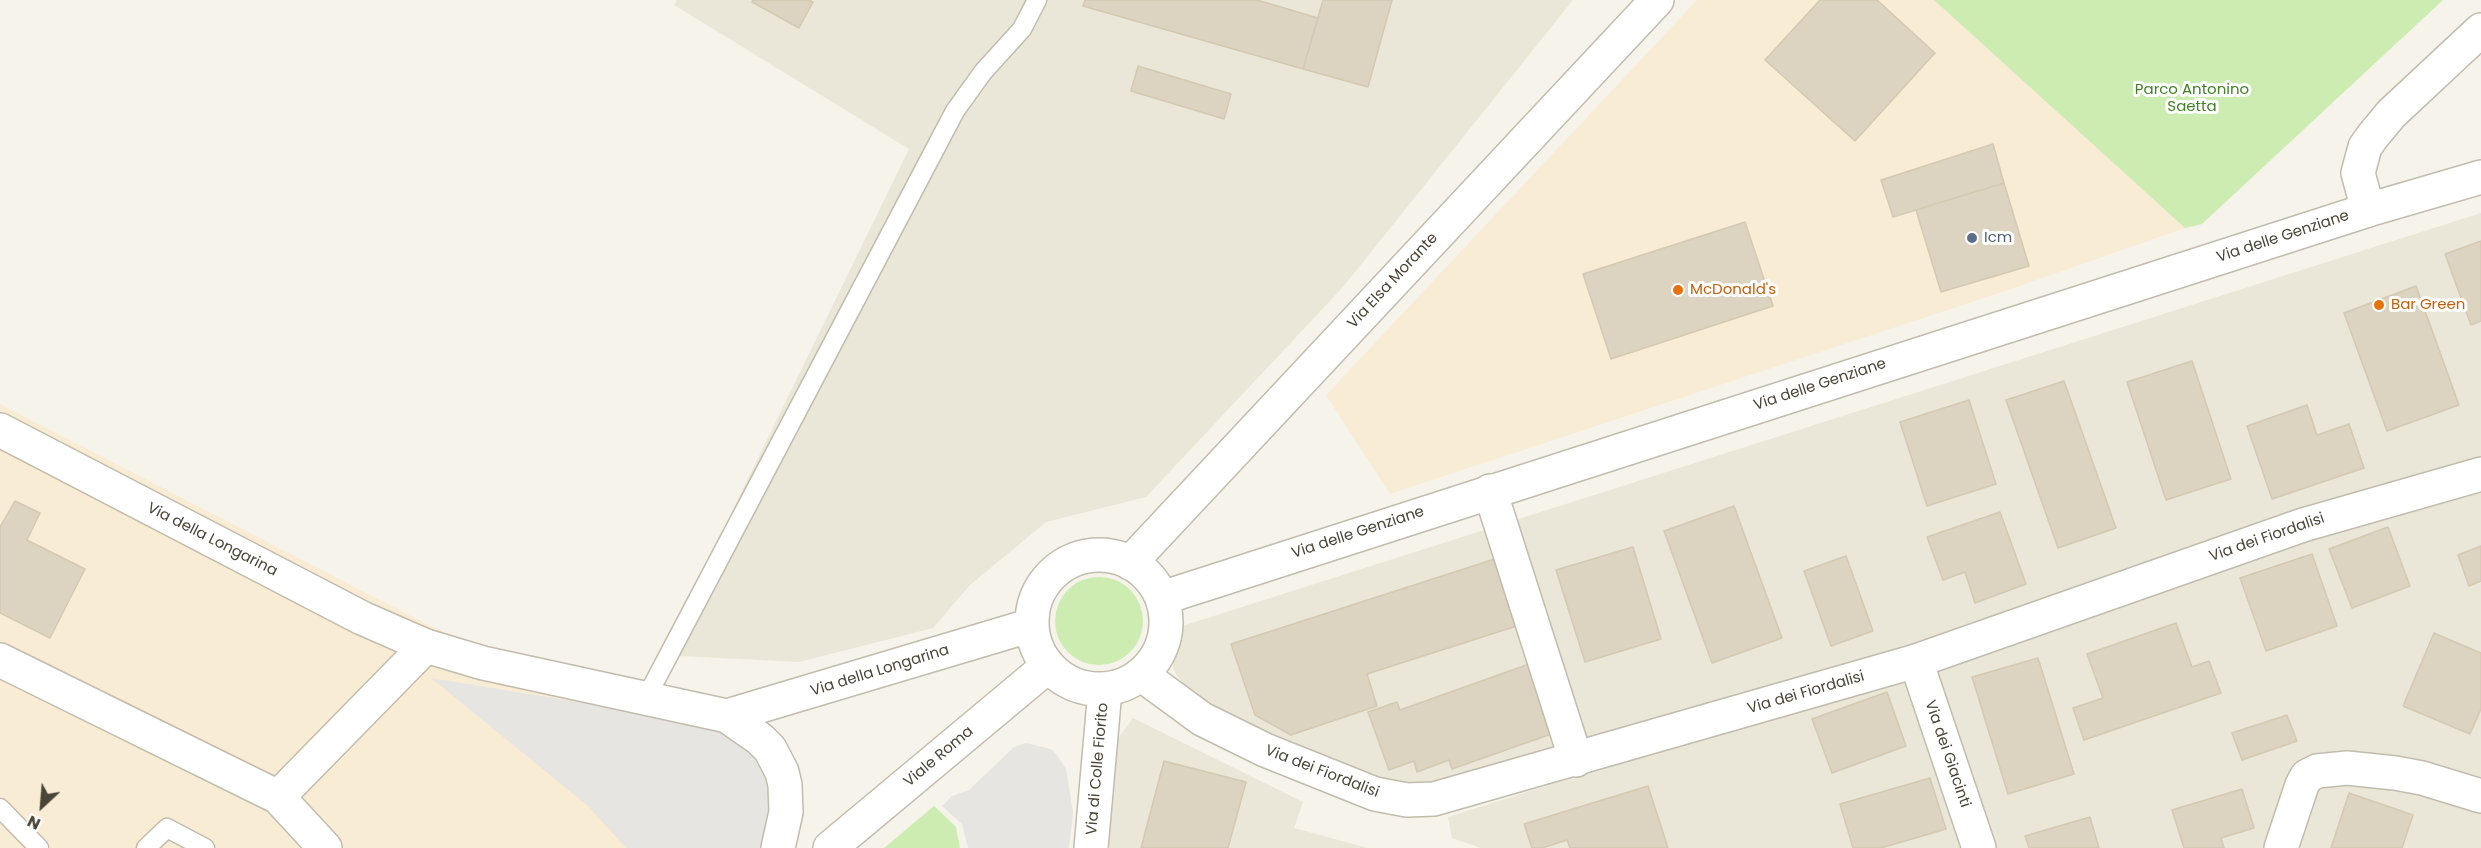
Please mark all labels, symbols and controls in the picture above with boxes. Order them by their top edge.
park label: Parco Antonino Saetta [2135,81,2249,116]
street label: Via delle Genziane [2214,207,2352,267]
place label: Icm [1984,229,2012,247]
street label: Via Elsa Morante [1344,230,1442,332]
marker: Icm [1965,231,1979,245]
place label: McDonald's [1690,281,1776,299]
marker: McDonald's [1671,283,1685,297]
place label: Bar Green [2391,296,2465,314]
marker: Bar Green [2372,298,2386,312]
street label: Via delle Genziane [1751,355,1889,415]
street label: Via della Longarina [144,499,280,581]
street label: Via delle Genziane [1289,503,1427,563]
street label: Via dei Fiordalisi [2207,510,2327,566]
street label: Via della Longarina [809,641,951,701]
street label: Via dei Fiordalisi [1745,668,1867,718]
street label: Via dei Giacinti [1920,698,1974,810]
street label: Via di Colle Fiorito [1083,702,1113,836]
street label: Viale Roma [901,723,977,791]
street label: Via dei Fiordalisi [1262,742,1382,802]
north arrow [12,776,72,836]
text: N [23,810,44,836]

